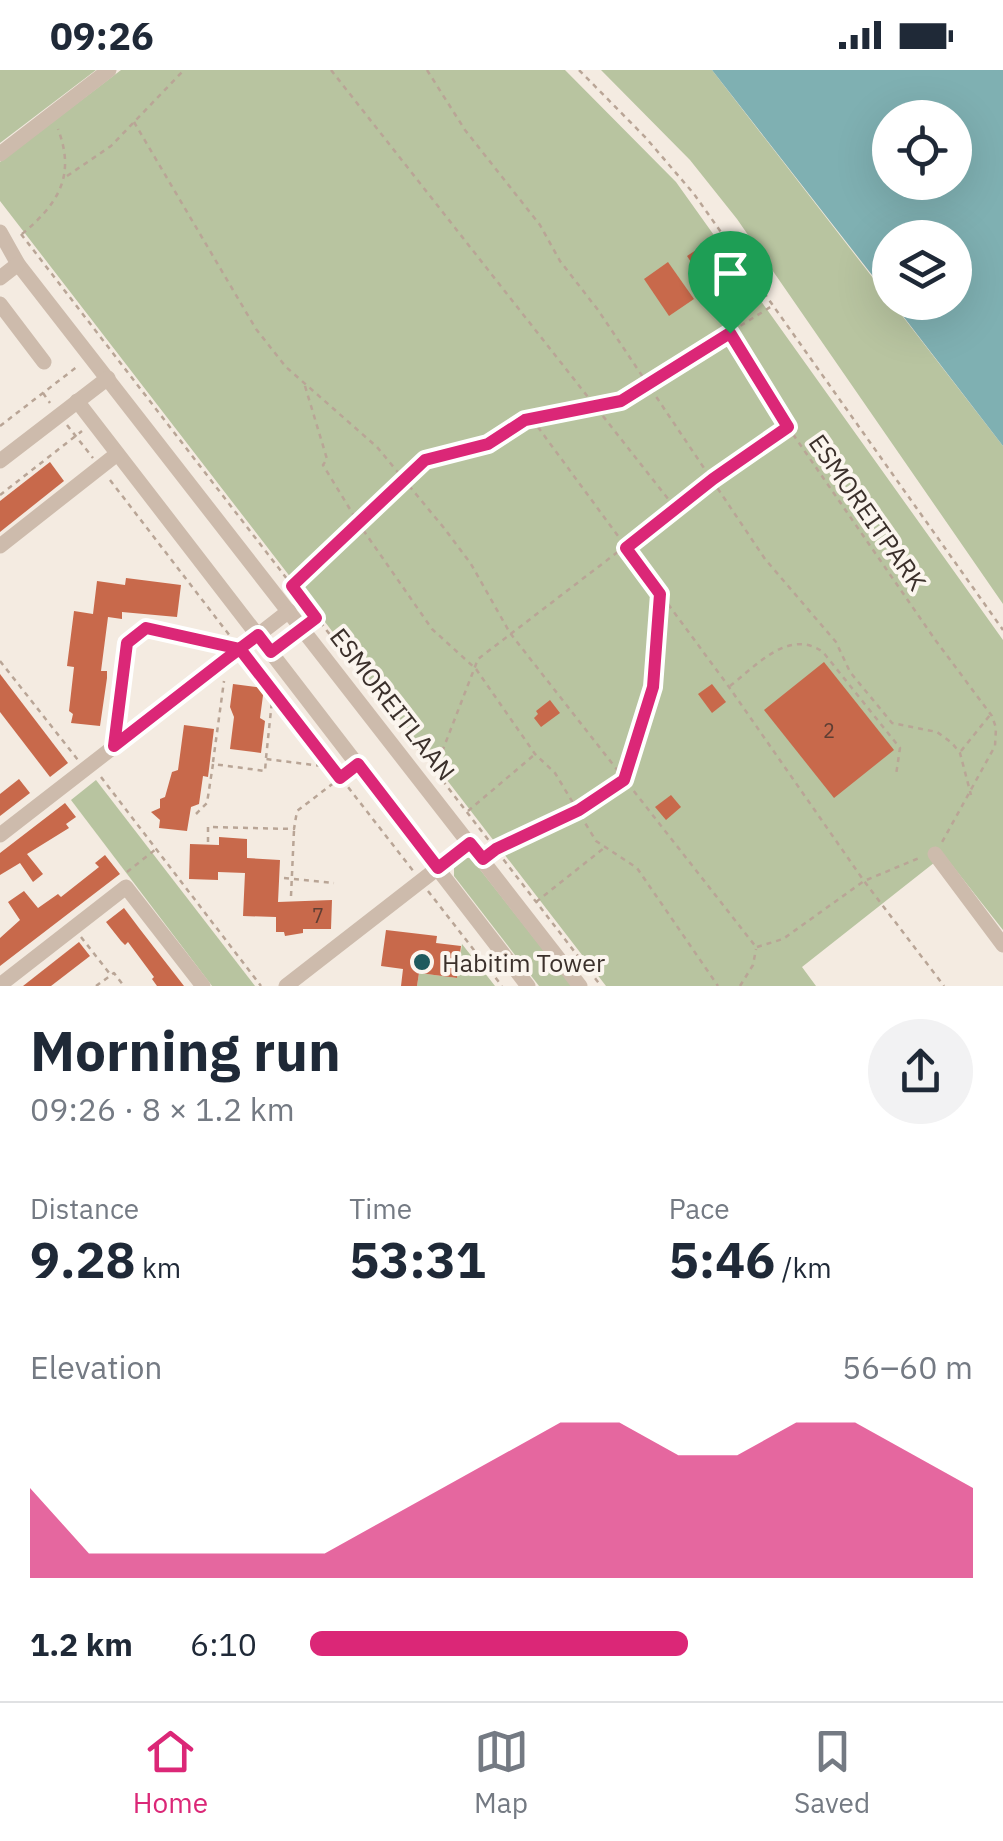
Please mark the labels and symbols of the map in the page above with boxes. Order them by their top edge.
pin [688,231,773,334]
street label: ESMOREITPARK [802,427,934,597]
street label: ESMOREITLAAN [323,621,463,787]
house number: 2 [823,717,835,744]
house number: 7 [312,902,324,929]
place label: Habitim Tower [442,946,605,979]
marker: Habitim Tower [411,951,433,973]

